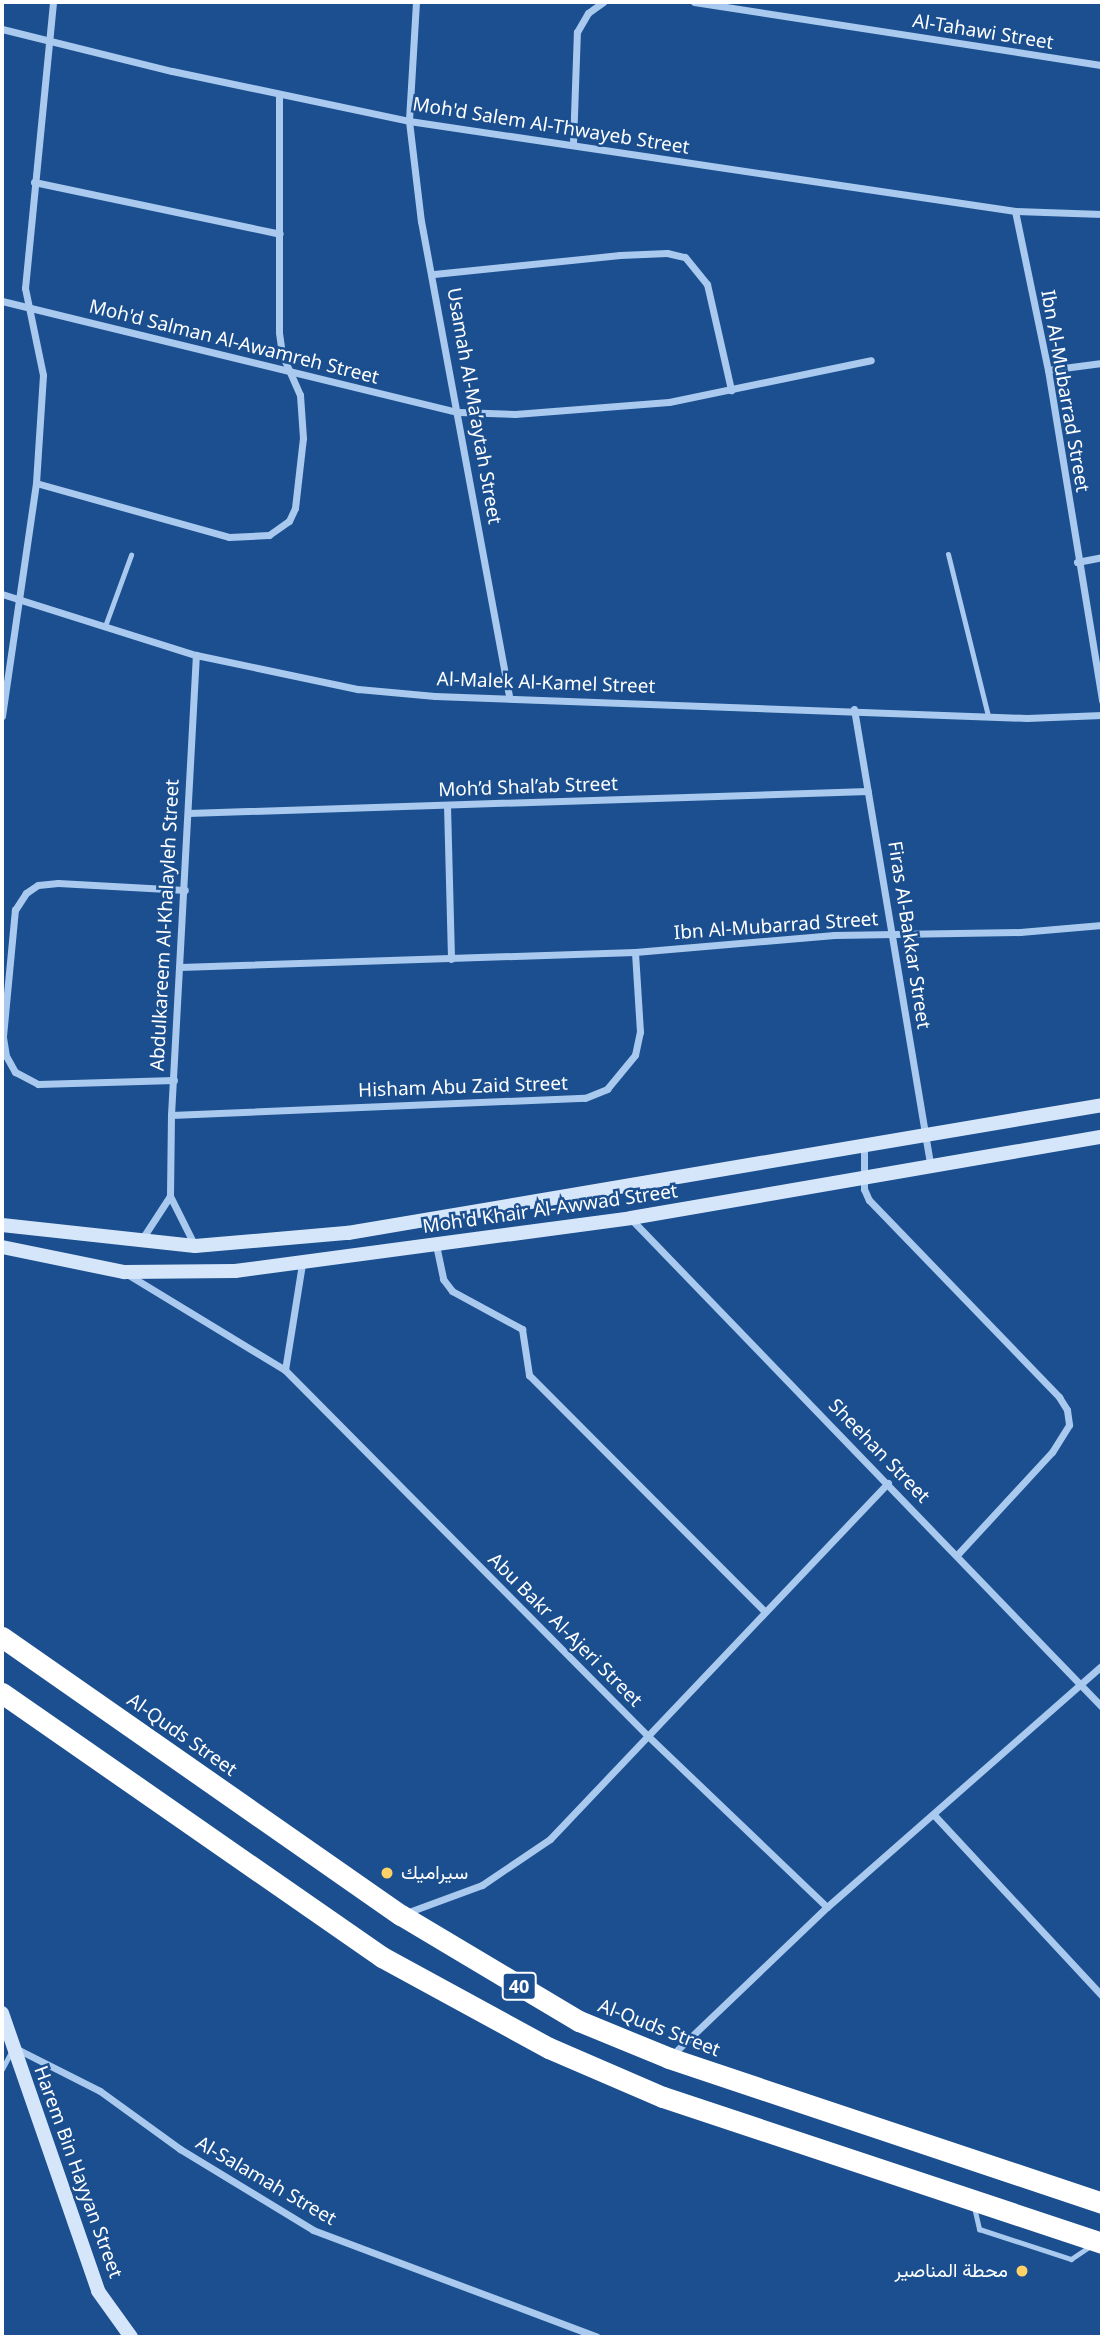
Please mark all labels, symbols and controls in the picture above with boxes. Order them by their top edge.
street label: Al-Tahawi Street [911,10,1055,54]
street label: Moh'd Salem Al-Thwayeb Street [411,93,691,159]
street label: Usamah Al-Ma’aytah Street [442,286,506,526]
street label: Ibn Al-Mubarrad Street [1036,288,1094,494]
street label: Moh'd Salman Al-Awamreh Street [87,295,381,389]
street label: Al-Malek Al-Kamel Street [436,668,656,698]
street label: Moh’d Shal’ab Street [438,772,618,802]
street label: Abdulkareem Al-Khalayleh Street [146,778,184,1072]
street label: Firas Al-Bakkar Street [883,839,935,1031]
street label: Ibn Al-Mubarrad Street [673,907,879,945]
street label: Hisham Abu Zaid Street [358,1072,568,1102]
street label: Moh'd Khair Al-Awwad Street [421,1180,679,1238]
street label: Sheehan Street [824,1394,934,1508]
street label: Abu Bakr Al-Ajeri Street [483,1548,647,1712]
street label: Al-Quds Street [123,1689,241,1781]
place label: سيراميك [401,1862,468,1884]
marker: سيراميك [379,1865,395,1881]
road number: 40 [502,1972,536,2000]
street label: Al-Quds Street [595,1994,723,2062]
street label: Harem Bin Hayyan Street [29,2063,127,2281]
street label: Al-Salamah Street [192,2132,340,2230]
place label: محطة المناصير [894,2260,1008,2282]
marker: محطة المناصير [1014,2263,1030,2279]

